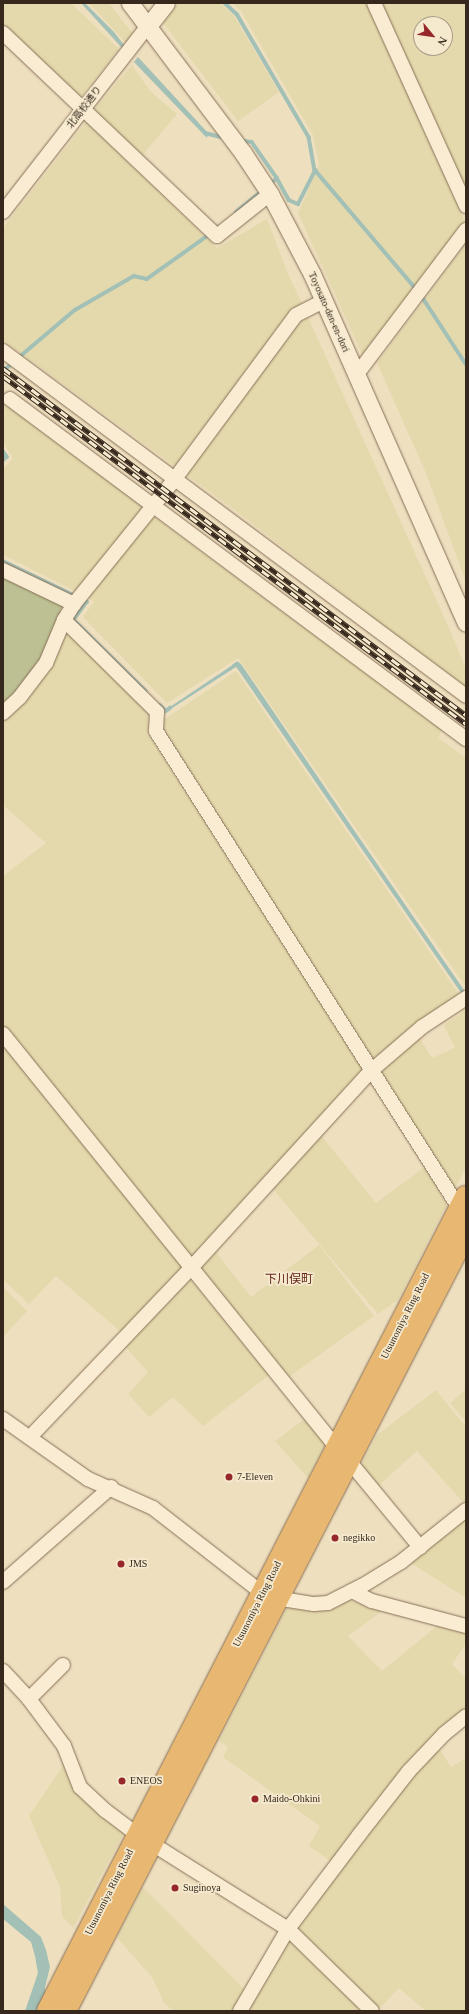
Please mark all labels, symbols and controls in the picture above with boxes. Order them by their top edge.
north arrow [413,16,453,56]
text: N [435,35,450,48]
street label: 北高校通り [64,84,104,130]
street label: Toyosato-den-en-dori [306,270,352,354]
street label: Utsunomiya Ring Road [378,1271,432,1361]
district label: 下川俣町 [265,1273,313,1287]
place label: 7-Eleven [237,1471,273,1483]
marker: 7-Eleven [224,1472,234,1482]
place label: negikko [343,1532,375,1544]
marker: negikko [330,1533,340,1543]
place label: JMS [129,1558,147,1570]
marker: JMS [116,1559,126,1569]
street label: Utsunomiya Ring Road [230,1559,284,1649]
place label: ENEOS [130,1775,162,1787]
marker: ENEOS [117,1776,127,1786]
place label: Maido-Ohkini [263,1793,320,1805]
marker: Maido-Ohkini [250,1794,260,1804]
street label: Utsunomiya Ring Road [82,1847,136,1937]
place label: Suginoya [183,1882,221,1894]
marker: Suginoya [170,1883,180,1893]

